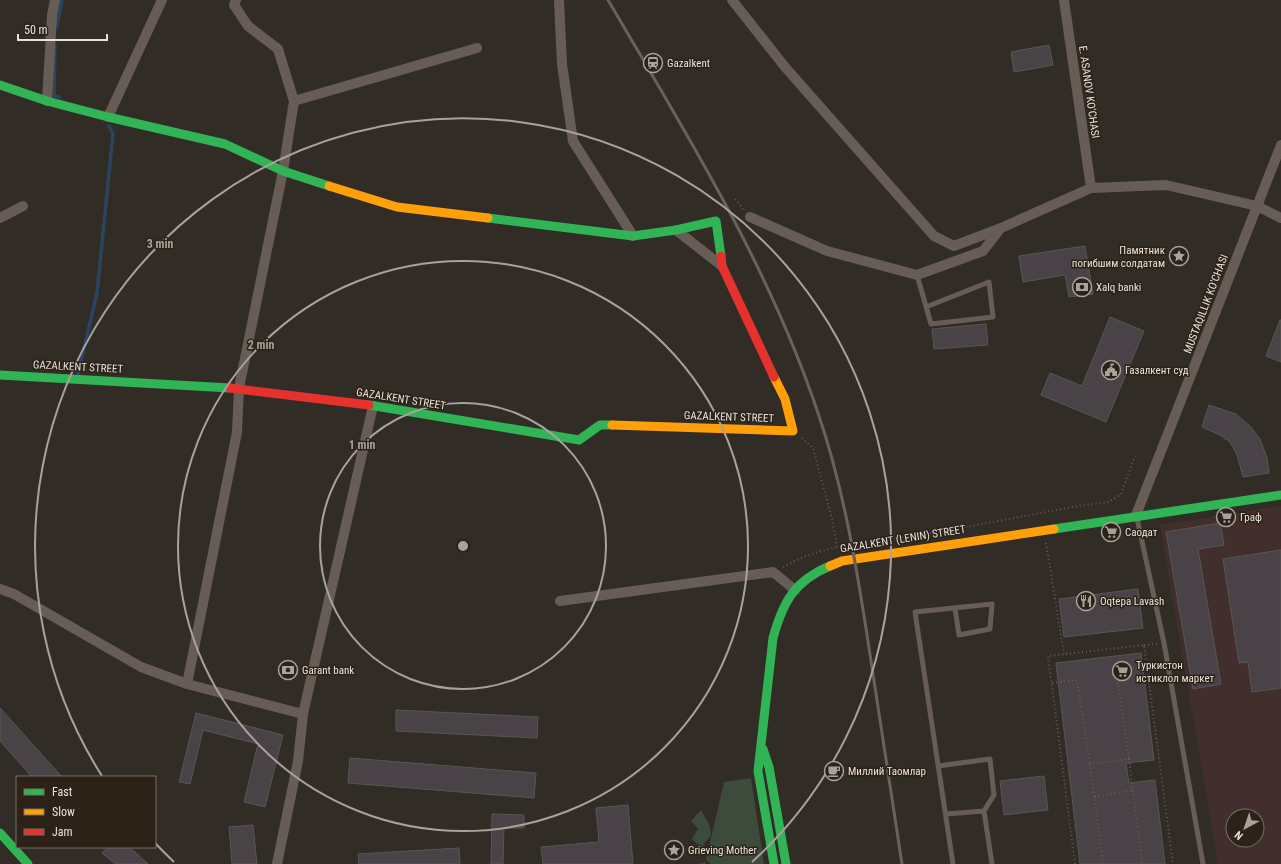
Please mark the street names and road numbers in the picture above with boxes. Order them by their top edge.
street label: E. ASANOV KO'CHASI [1076,45,1102,139]
street label: MUSTAQILLIK KO'CHASI [1181,253,1231,355]
street label: GAZALKENT STREET [32,358,124,376]
street label: GAZALKENT STREET [355,386,447,413]
street label: GAZALKENT STREET [684,409,775,425]
street label: GAZALKENT (LENIN) STREET [839,523,967,555]

